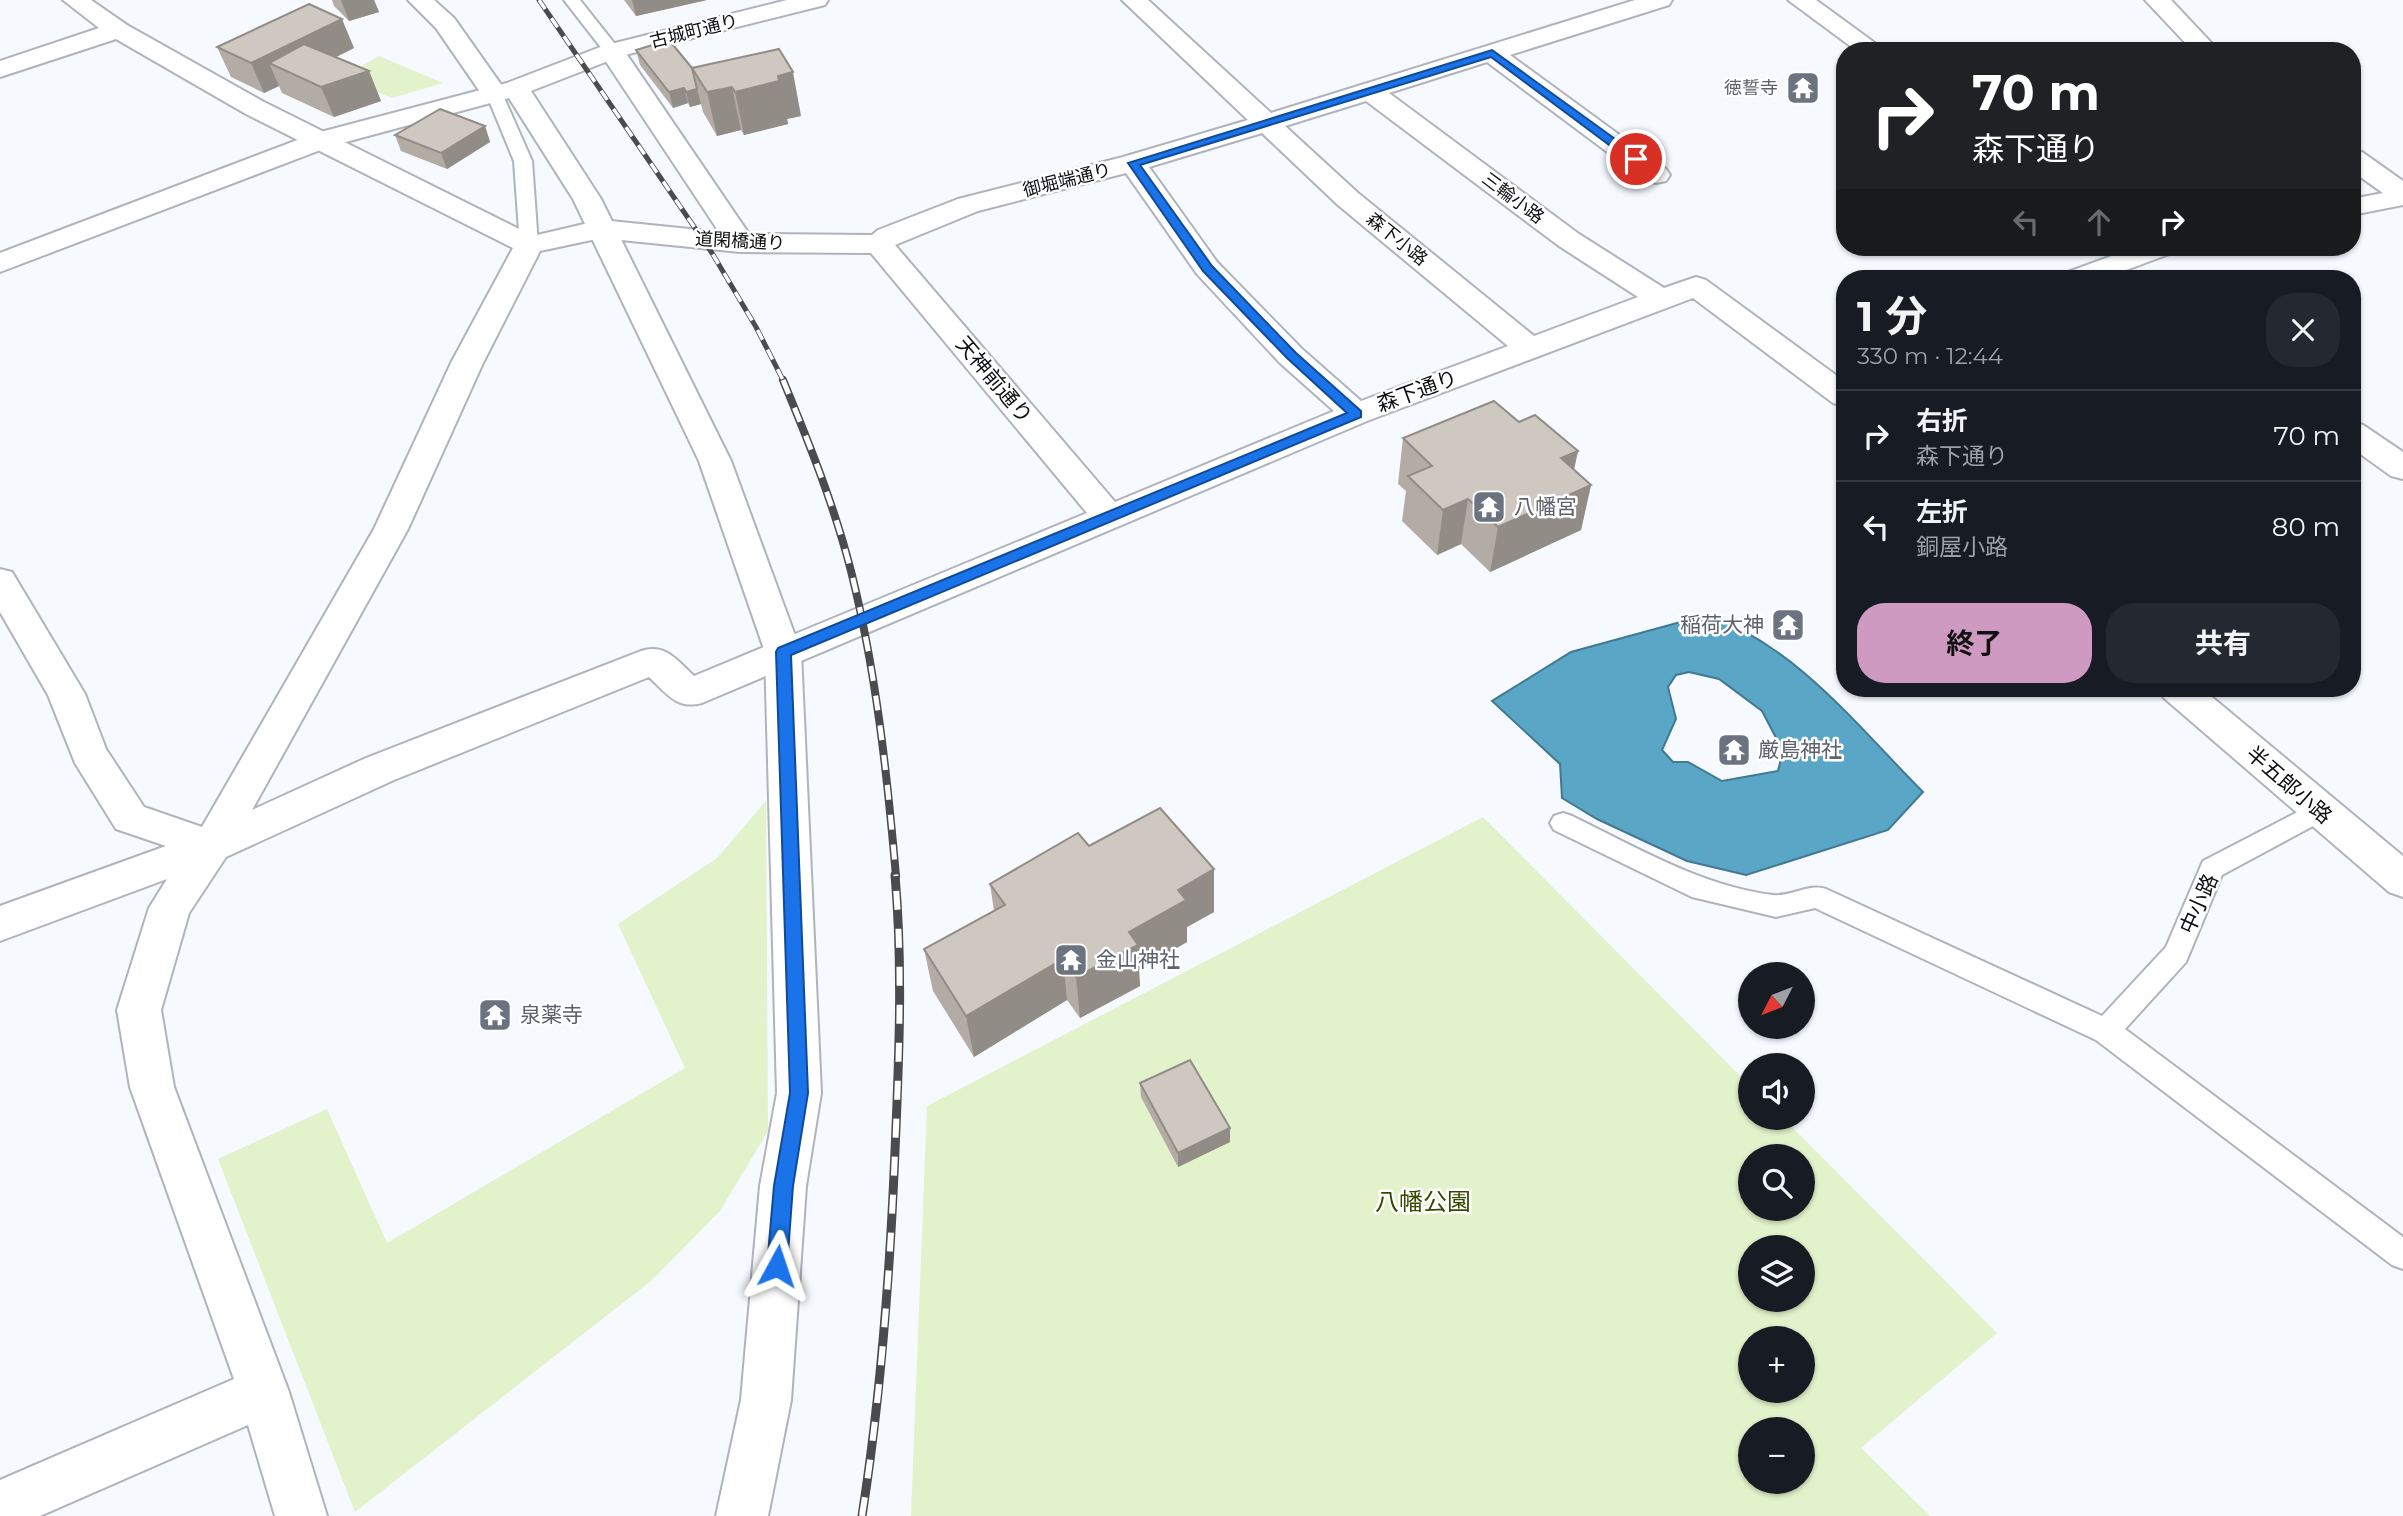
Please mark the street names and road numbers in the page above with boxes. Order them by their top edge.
street label: 古城町通り [648,9,740,53]
street label: 御堀端通り [1021,158,1113,202]
street label: 三輪小路 [1478,168,1548,228]
street label: 森下小路 [1362,208,1432,270]
street label: 道閑橋通り [694,228,786,254]
street label: 天神前通り [951,331,1038,428]
street label: 森下通り [1373,364,1461,417]
street label: 半五郎小路 [2242,741,2337,828]
street label: 中小路 [2174,870,2223,938]

